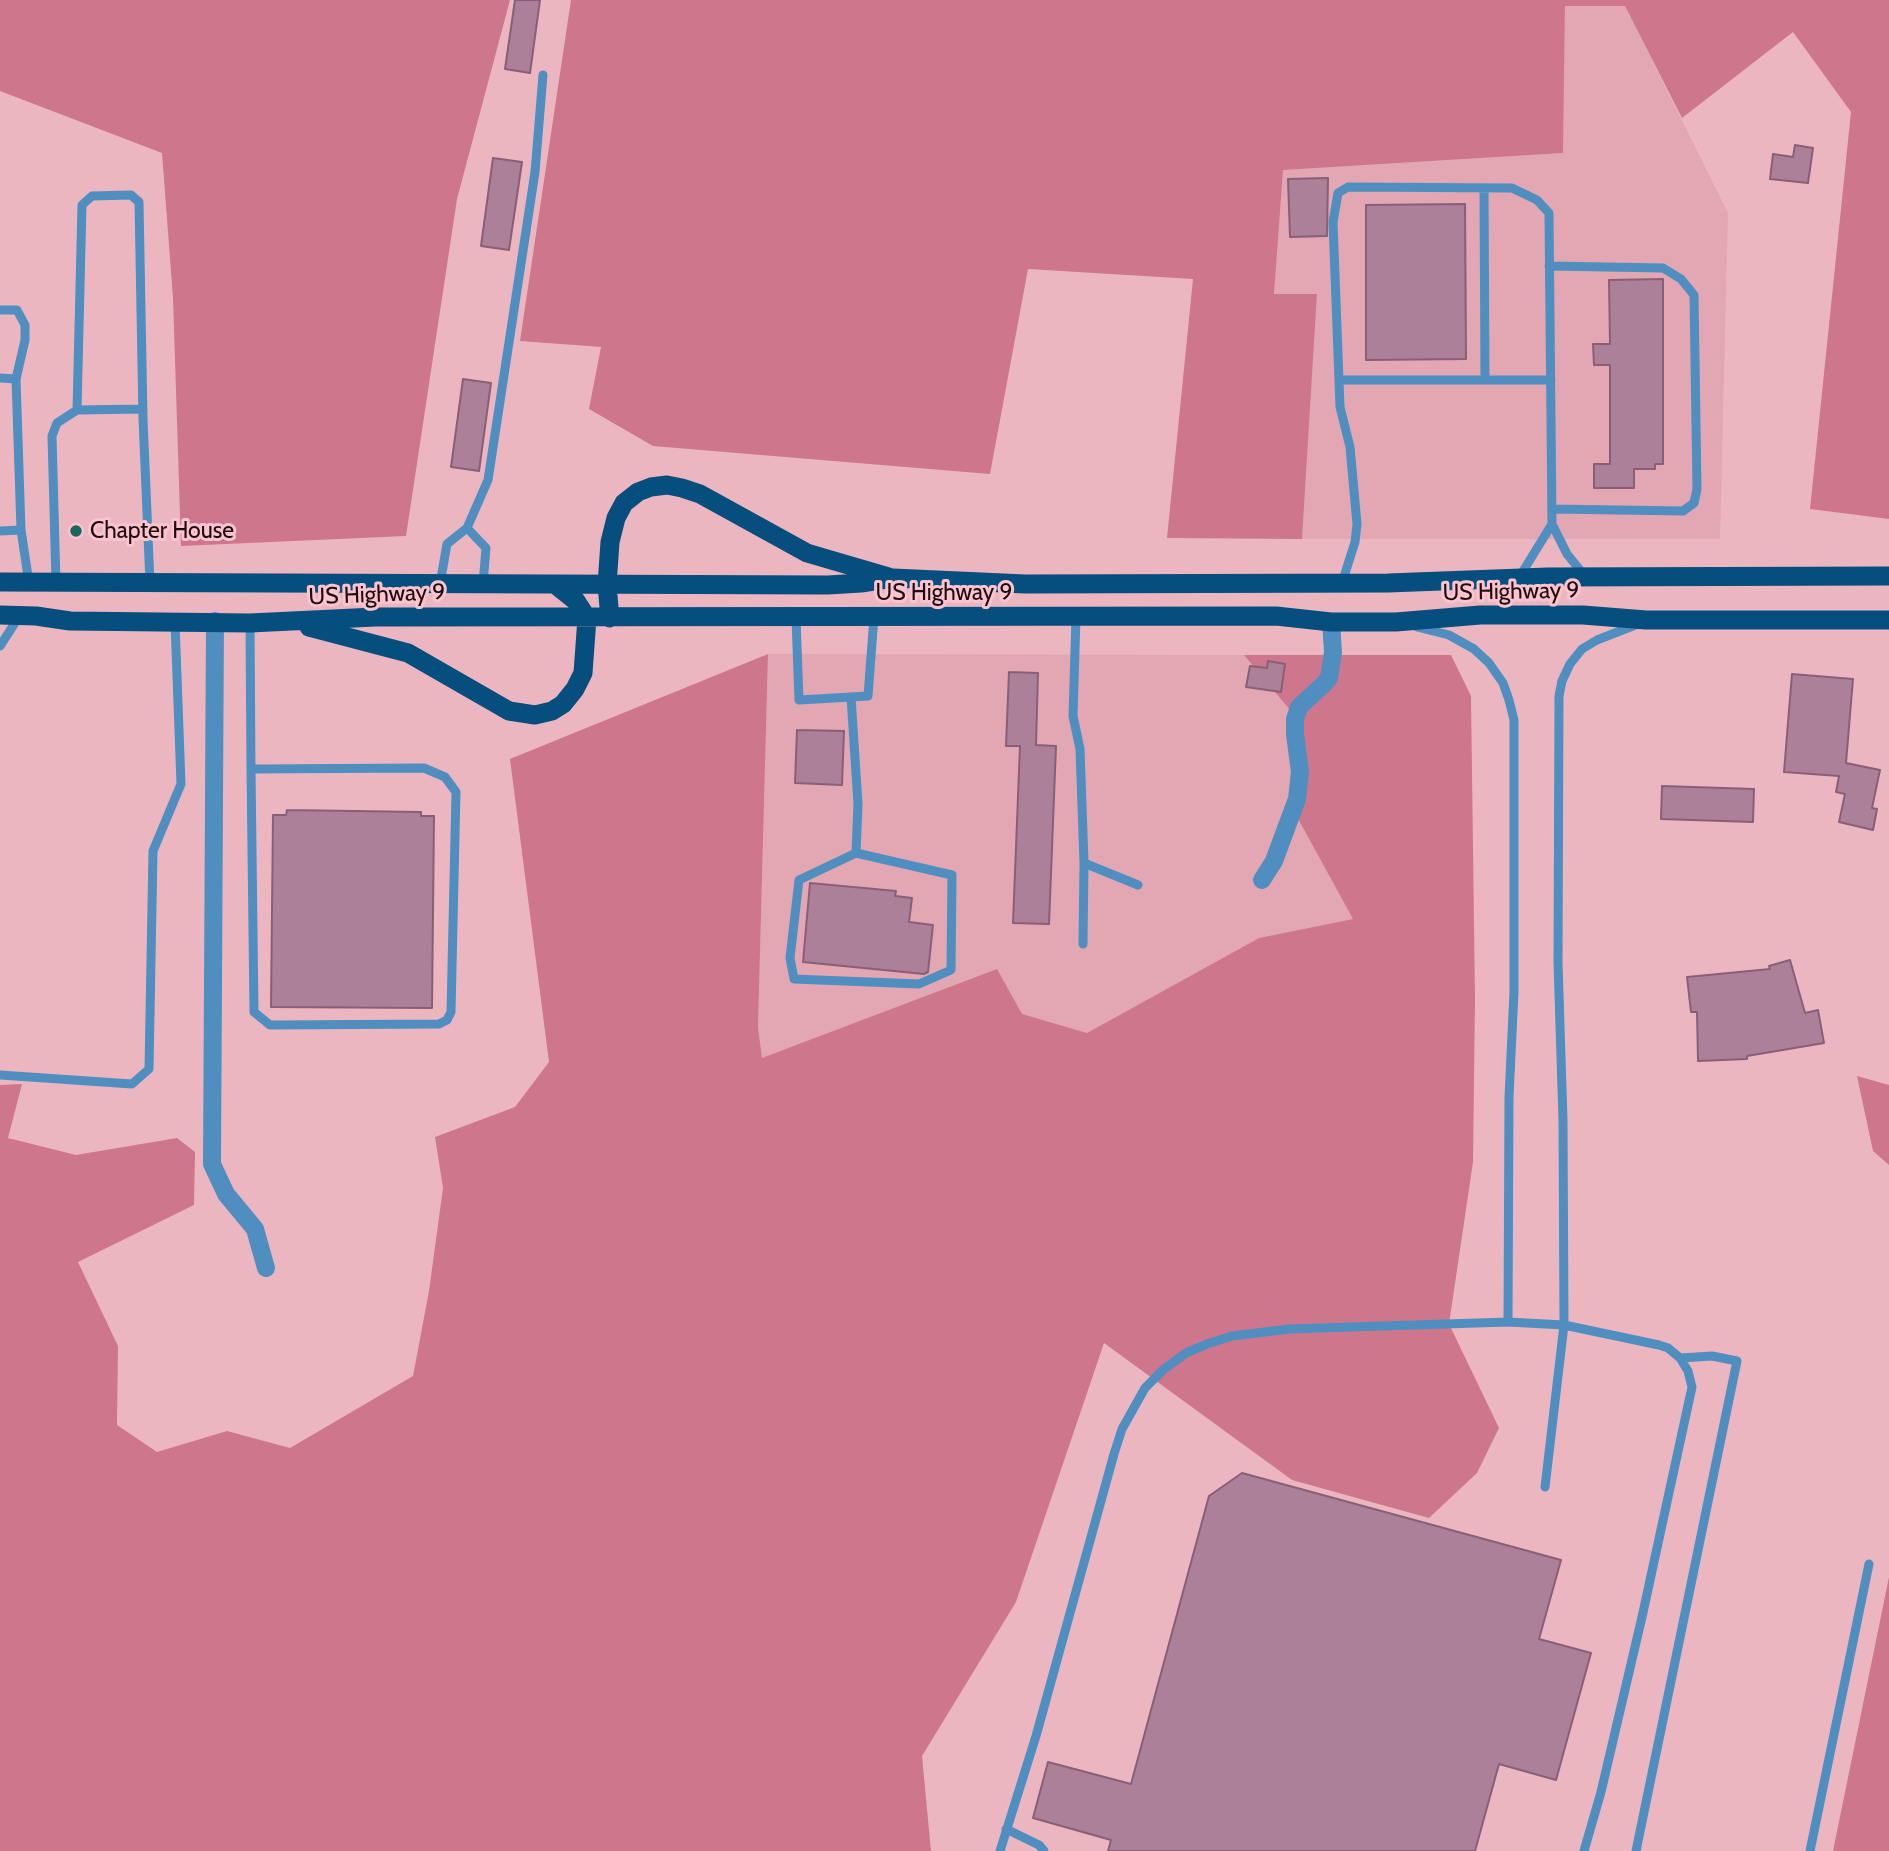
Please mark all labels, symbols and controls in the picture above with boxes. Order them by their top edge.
place label: Chapter House [90,517,234,545]
marker: Chapter House [68,523,84,539]
street label: US Highway 9 [1442,577,1580,607]
street label: US Highway 9 [308,579,446,611]
street label: US Highway 9 [876,579,1012,607]

